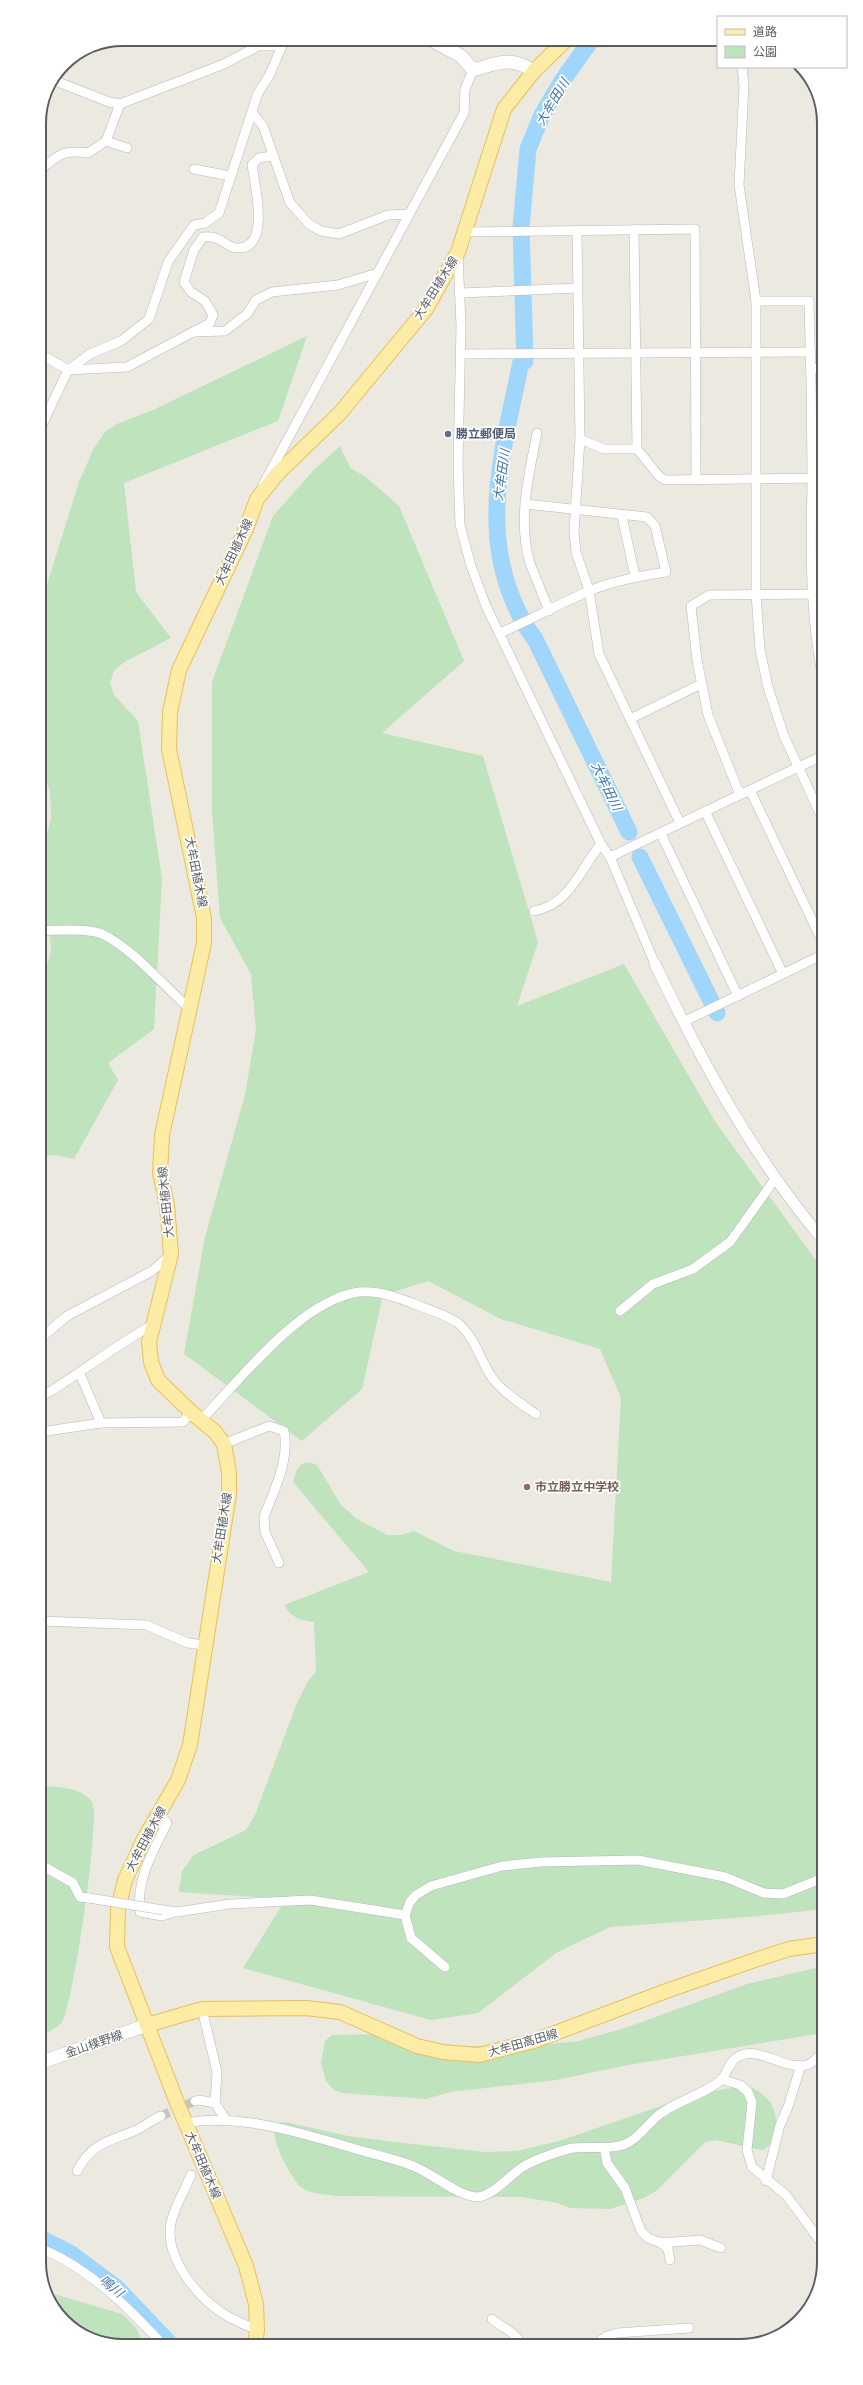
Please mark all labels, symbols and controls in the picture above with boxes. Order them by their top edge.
legend [717,16,847,68]
text: 道路 [753,24,777,38]
text: 公園 [753,44,777,58]
water label: 大牟田川 [532,74,573,128]
street label: 大牟田植木線 [410,253,460,322]
place label: 勝立郵便局 [456,426,516,440]
marker: 勝立郵便局 [443,429,453,439]
water label: 大牟田川 [489,446,513,502]
street label: 大牟田植木線 [212,516,255,587]
water label: 大牟田川 [588,759,626,815]
street label: 大牟田植木線 [183,835,211,908]
street label: 大牟田植木線 [154,1166,176,1239]
place label: 市立勝立中学校 [535,1479,619,1493]
marker: 市立勝立中学校 [522,1482,532,1492]
street label: 大牟田植木線 [208,1491,234,1565]
street label: 大牟田植木線 [122,1803,168,1874]
street label: 大牟田高田線 [486,2025,559,2059]
street label: 金山檪野線 [63,2027,124,2059]
street label: 大牟田植木線 [183,2129,224,2200]
water label: 鳴川 [97,2272,129,2302]

